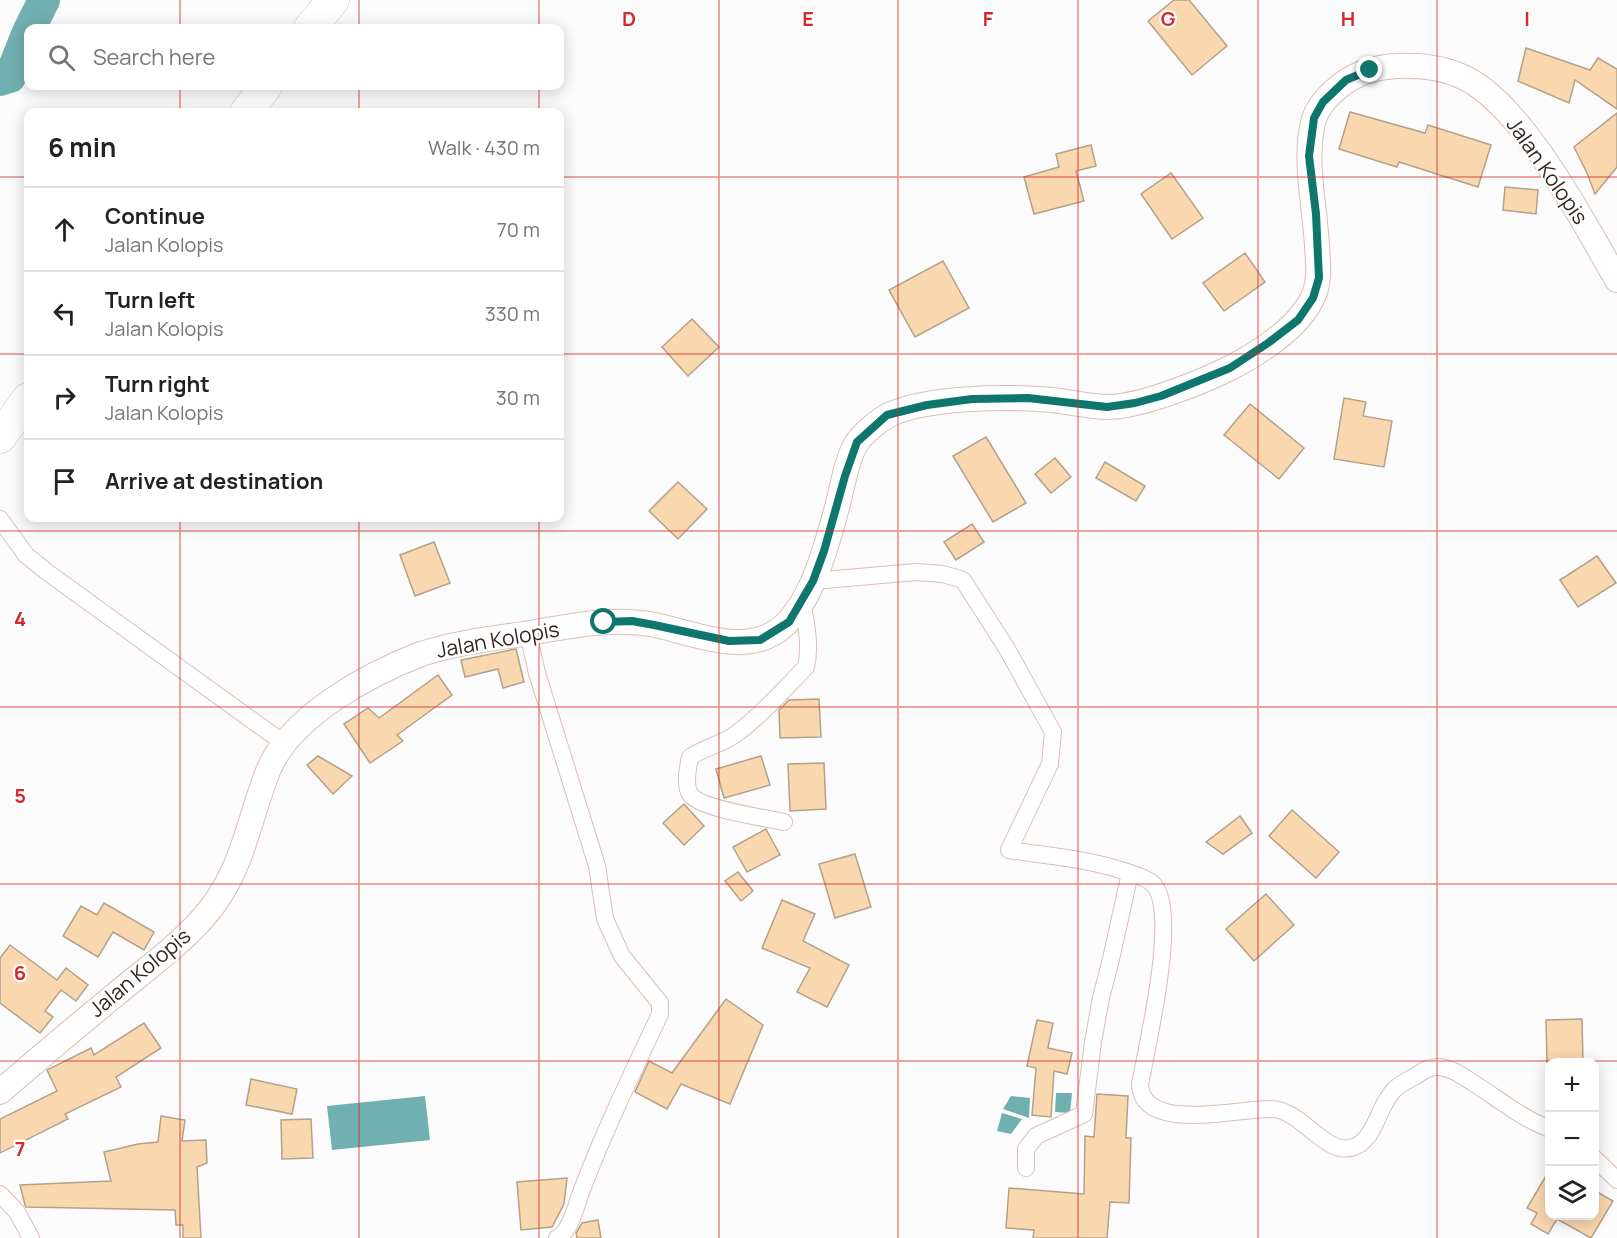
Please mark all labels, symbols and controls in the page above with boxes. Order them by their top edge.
text: D [622,5,636,32]
text: E [802,5,814,32]
text: F [983,5,994,32]
text: G [1161,5,1176,32]
text: H [1341,5,1355,32]
text: I [1524,5,1530,32]
search box [24,24,564,90]
icon: search [45,41,78,74]
text: Search here [93,42,215,72]
route end [1356,56,1382,82]
street label: Jalan Kolopis [1501,111,1595,229]
text: 6 min [48,129,116,165]
text: Walk · 430 m [428,134,540,161]
text: Continue [105,201,205,231]
icon: ahead [48,213,81,246]
text: 70 m [497,216,540,243]
text: Jalan Kolopis [105,231,223,258]
text: Turn left [105,285,195,315]
icon: left [48,297,81,330]
text: 330 m [485,300,540,327]
text: Jalan Kolopis [105,315,223,342]
text: Turn right [105,369,210,399]
icon: right [48,381,81,414]
text: 30 m [496,384,540,411]
text: Jalan Kolopis [105,399,223,426]
icon: arrive [48,465,81,498]
text: Arrive at destination [105,466,323,496]
text: 4 [14,605,26,632]
route start [590,608,616,634]
street label: Jalan Kolopis [434,614,562,664]
text: 5 [14,782,26,809]
street label: Jalan Kolopis [83,922,196,1023]
text: 6 [14,959,26,986]
map controls [1545,1058,1599,1220]
button: + [1545,1058,1599,1112]
button: − [1545,1112,1599,1166]
text: 7 [15,1135,25,1162]
button: layers [1545,1166,1599,1220]

